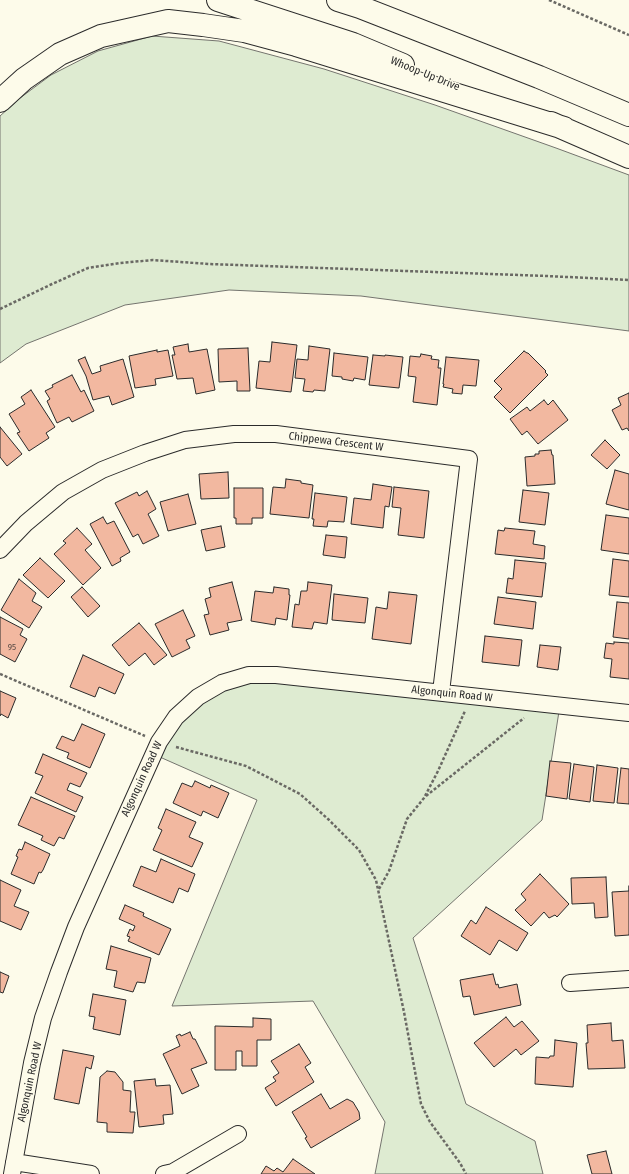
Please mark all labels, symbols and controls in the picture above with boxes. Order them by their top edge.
street label: Whoop-Up Drive [388,54,462,94]
street label: Chippewa Crescent W [288,430,384,454]
house number: 95 [8,642,16,652]
street label: Algonquin Road W [411,683,493,705]
street label: Algonquin Road W [119,739,165,819]
street label: Algonquin Road W [15,1041,45,1123]

